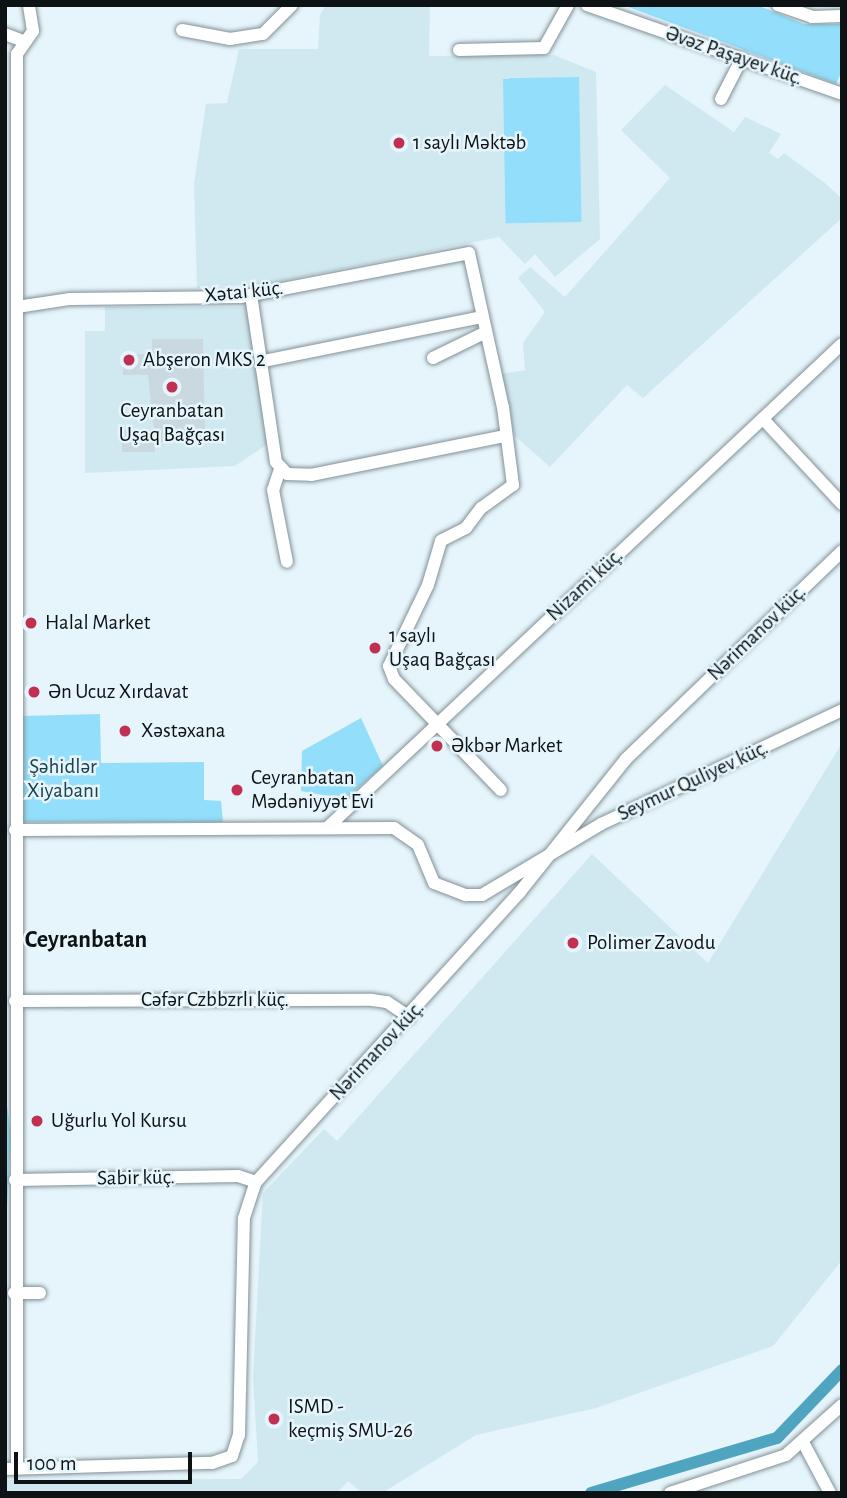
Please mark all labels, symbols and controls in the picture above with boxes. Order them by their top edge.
street label: Əvəz Paşayev küç. [662,21,806,91]
place label: 1 saylı Məktəb [413,130,526,156]
marker: 1 saylı Məktəb [391,135,407,151]
street label: Xətai küç. [203,275,285,309]
place label: Abşeron MKS 2 [143,347,266,373]
marker: Abşeron MKS 2 [121,352,137,368]
marker: Ceyranbatan Uşaq Bağçası [164,379,180,395]
place label: Ceyranbatan Uşaq Bağçası [119,398,225,448]
street label: Nizami küç. [542,543,628,627]
street label: Nərimanov küç. [702,580,812,686]
place label: Halal Market [45,610,150,636]
marker: Halal Market [23,615,39,631]
place label: 1 saylı Uşaq Bağçası [389,623,495,673]
marker: 1 saylı Uşaq Bağçası [367,640,383,656]
place label: Ən Ucuz Xırdavat [48,679,188,705]
marker: Ən Ucuz Xırdavat [26,684,42,700]
place label: Xəstəxana [141,718,226,744]
marker: Xəstəxana [115,721,135,741]
place label: Əkbər Market [451,733,562,759]
street label: Seymur Quliyev küç. [614,735,772,827]
marker: Əkbər Market [429,738,445,754]
park label: Şəhidlər Xiyabanı [27,754,99,804]
place label: Ceyranbatan Mədəniyyət Evi [251,765,374,815]
marker: Ceyranbatan Mədəniyyət Evi [229,782,245,798]
district label: Ceyranbatan [25,927,147,955]
place label: Polimer Zavodu [587,930,715,956]
marker: Polimer Zavodu [565,935,581,951]
street label: Cəfər Czbbzrlı küç. [141,987,289,1013]
street label: Nərimanov küç. [324,996,430,1106]
place label: Uğurlu Yol Kursu [51,1108,187,1134]
marker: Uğurlu Yol Kursu [29,1113,45,1129]
street label: Sabir küç. [97,1165,175,1191]
place label: ISMD - keçmiş SMU-26 [288,1394,413,1444]
marker: ISMD - keçmiş SMU-26 [266,1411,282,1427]
scale bar [18,1438,196,1482]
text: 100 m [27,1453,77,1474]

